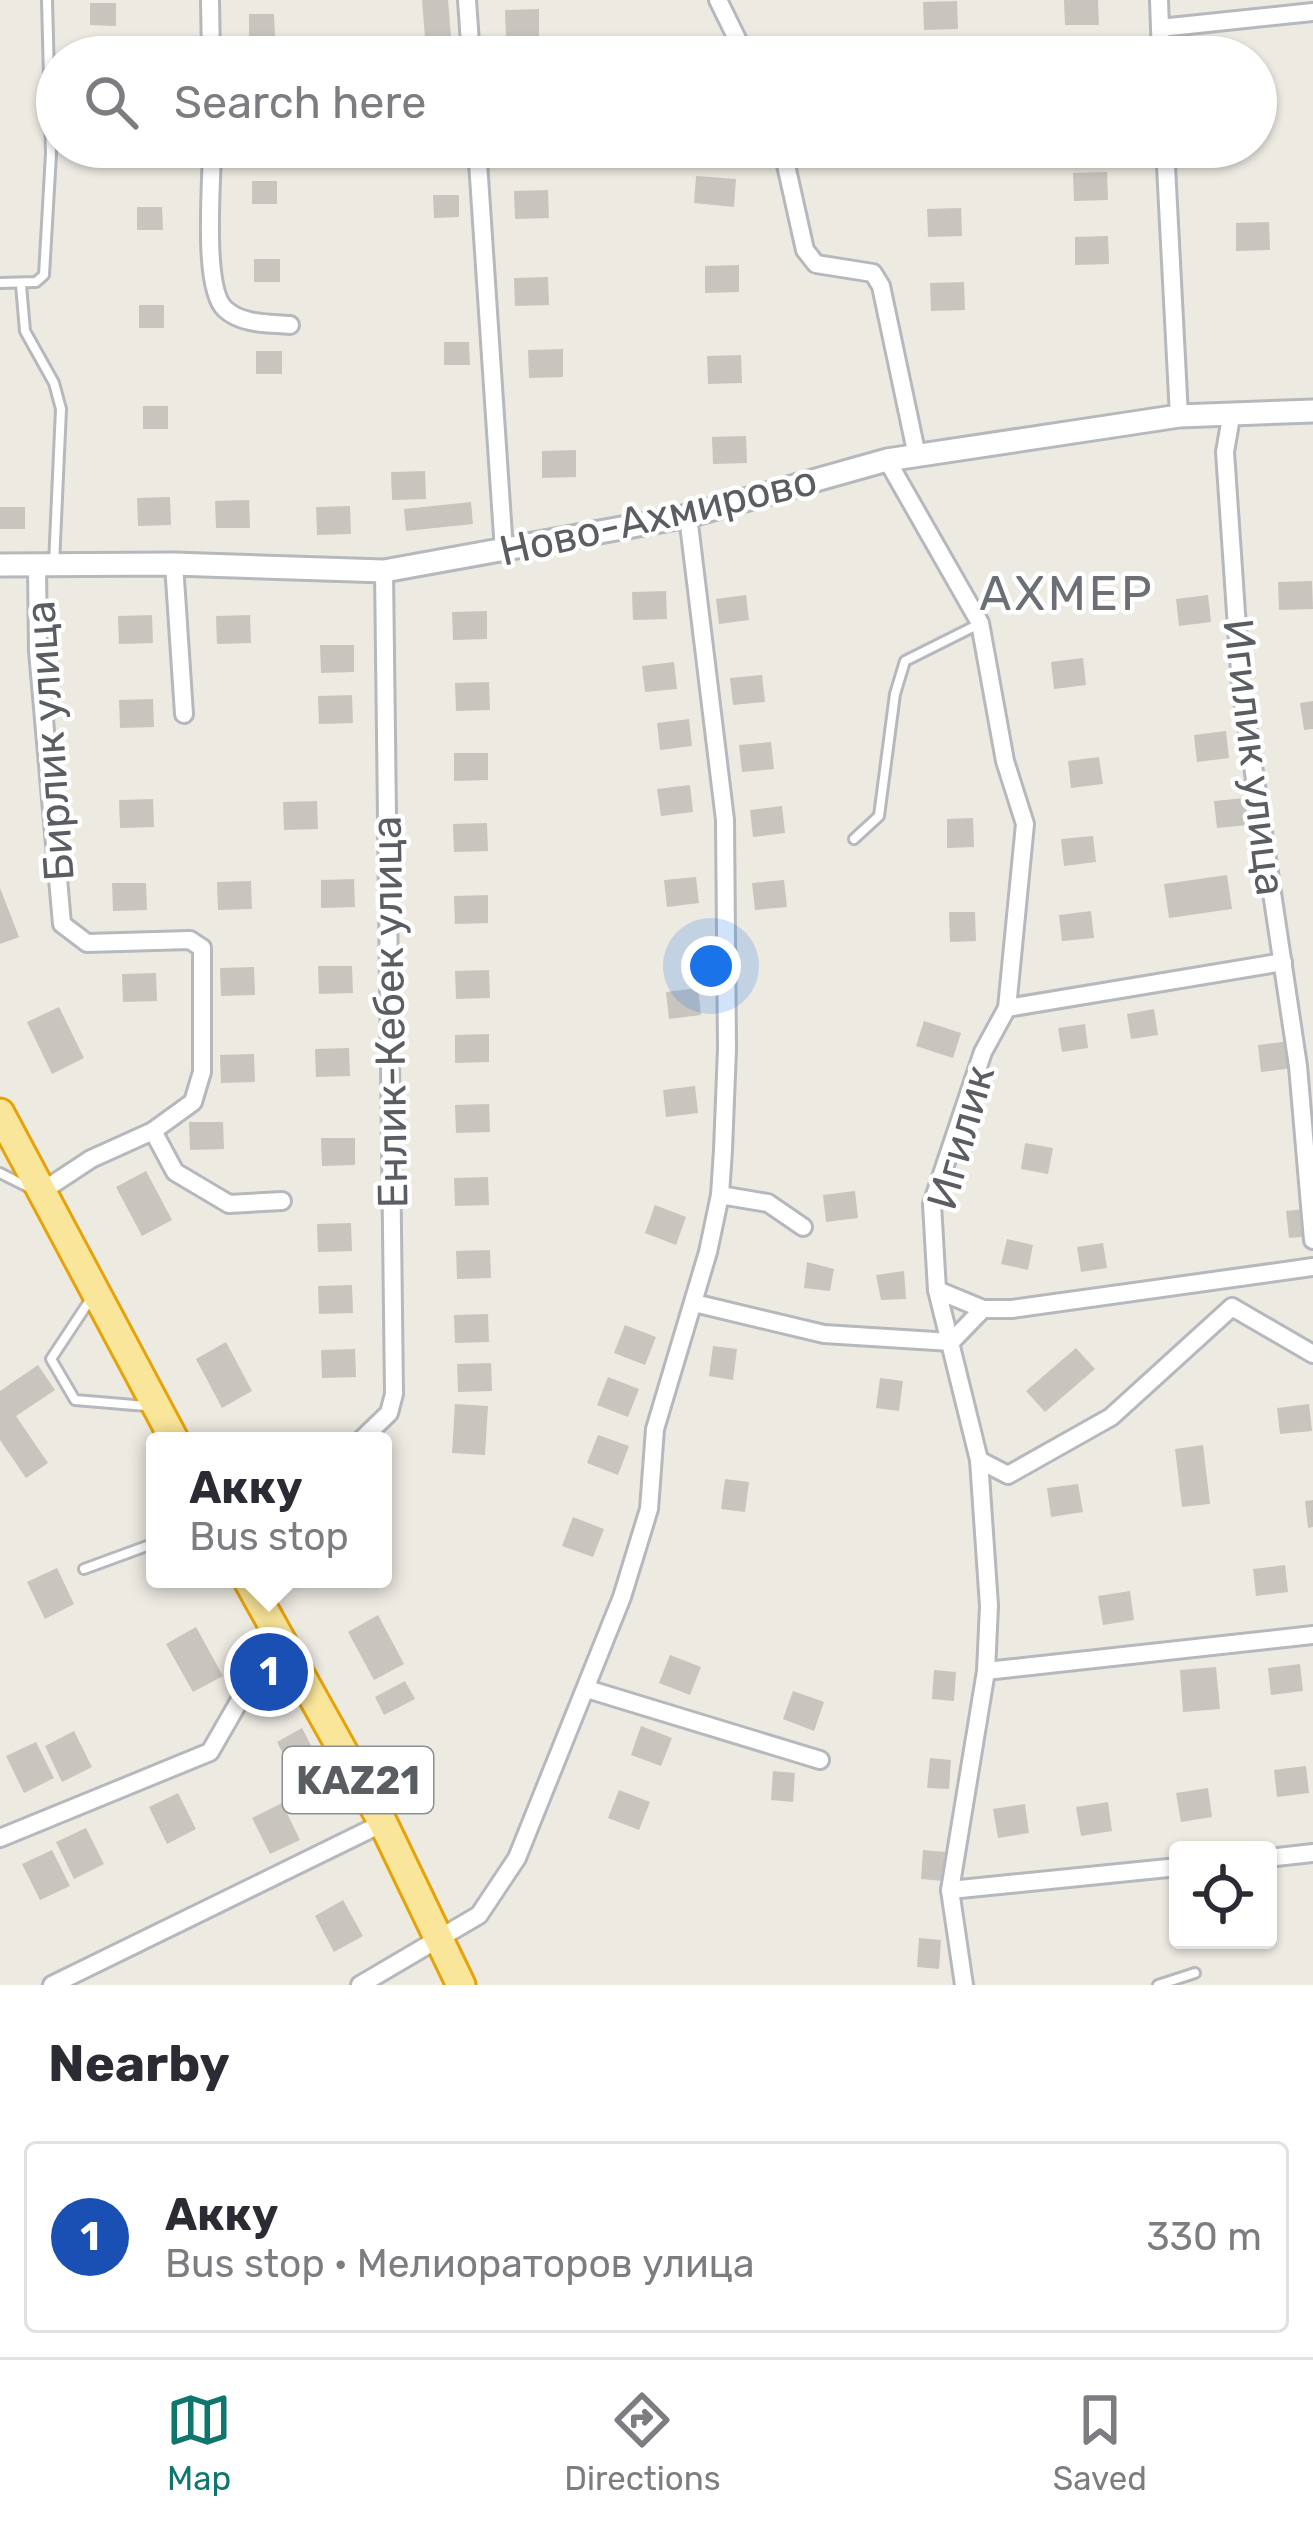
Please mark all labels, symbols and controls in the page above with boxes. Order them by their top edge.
search box [36,36,1277,168]
icon: search [78,69,144,135]
text: Search here [174,76,426,129]
street label: Ново-Ахмирово [495,455,822,577]
district label: АХМЕР [979,565,1155,622]
street label: Бирлик улица [15,599,85,883]
street label: Игилик улица [1212,616,1296,898]
street label: Енлик-Кебек улица [362,815,418,1209]
your location [681,936,741,996]
street label: Игилик [917,1060,1005,1215]
popup [146,1432,392,1588]
text: Акку [189,1461,303,1514]
text: Bus stop [189,1514,349,1560]
pin: 1 [230,1627,308,1717]
road number: KAZ21 [283,1747,433,1813]
map controls [1169,1841,1277,1949]
button: locate [1169,1841,1277,1949]
text: Nearby [48,2033,230,2094]
text: Акку [165,2188,278,2241]
text: 1 [80,2214,100,2260]
text: 330 m [1146,2214,1262,2260]
text: Bus stop · Мелиораторов улица [165,2241,754,2287]
tab: Map [166,2387,232,2498]
tab: Directions [564,2387,721,2498]
tab: Saved [1053,2387,1147,2498]

